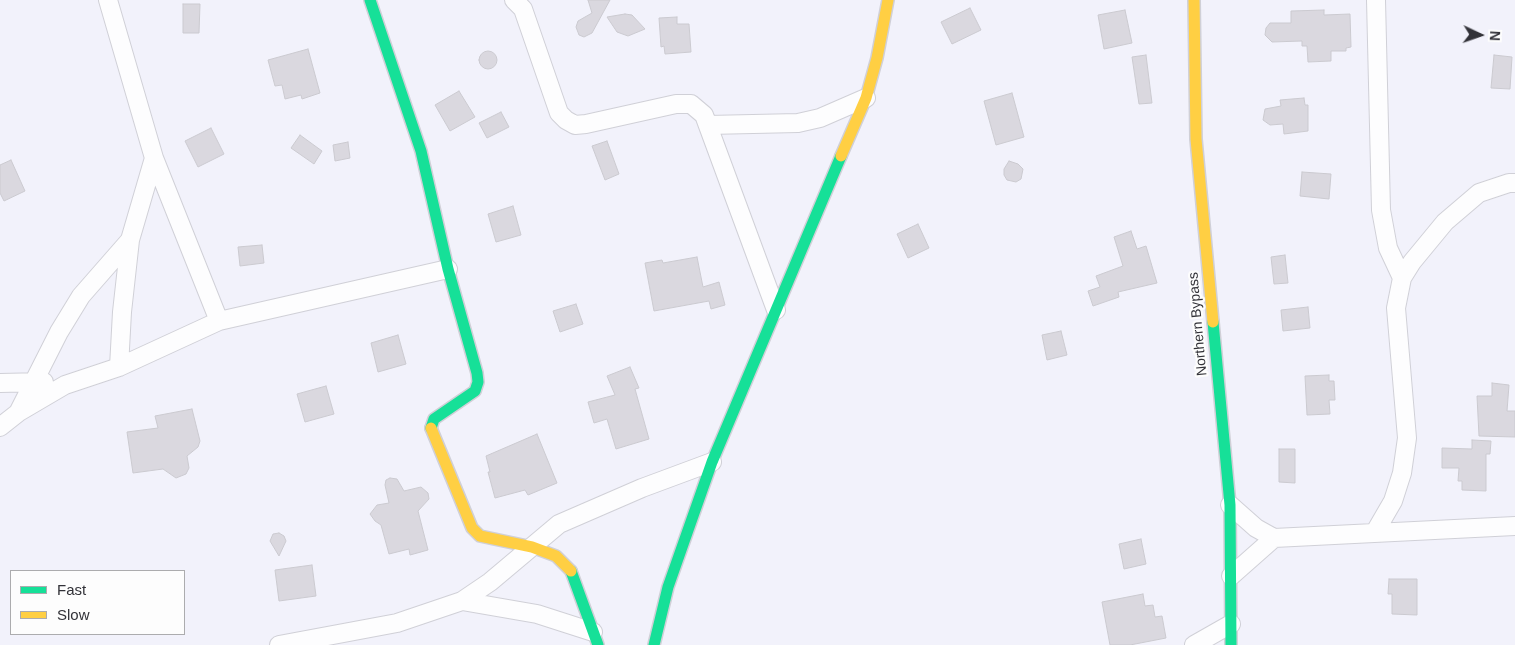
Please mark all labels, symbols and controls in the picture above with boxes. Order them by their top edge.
north arrow [1455,10,1505,60]
text: N [1487,30,1503,41]
street label: Northern Bypass [1185,271,1211,377]
legend [10,570,185,635]
text: Fast [57,581,86,598]
text: Slow [57,606,90,623]

